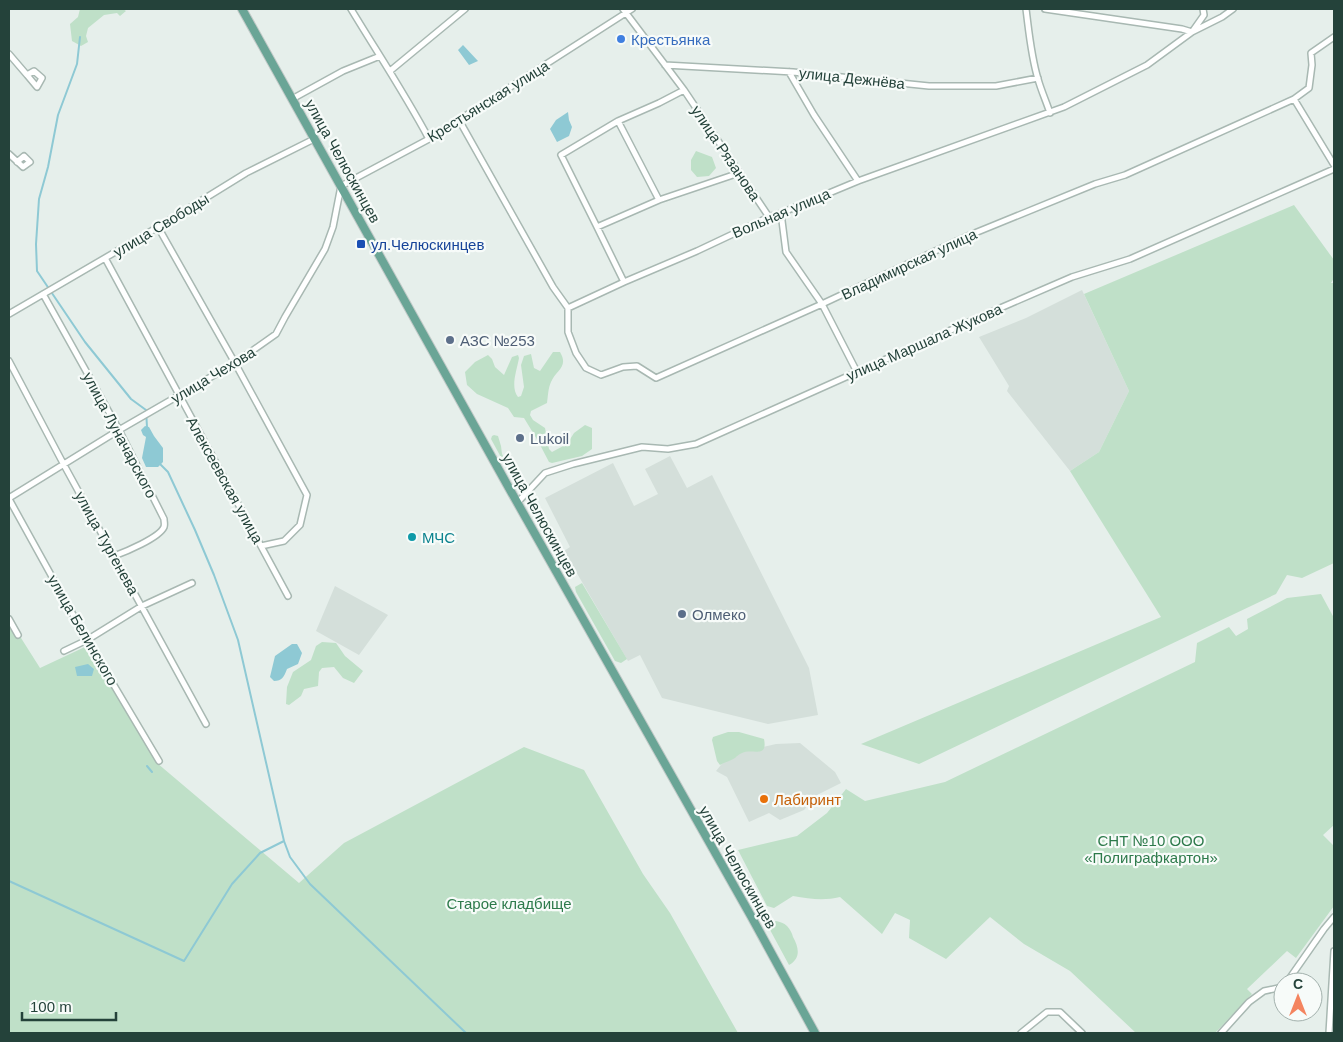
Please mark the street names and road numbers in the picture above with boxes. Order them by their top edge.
street label: Крестьянская улица [424,56,553,145]
street label: улица Дежнёва [798,64,907,92]
street label: улица Челюскинцев [302,96,384,226]
street label: улица Рязанова [688,102,764,204]
street label: Вольная улица [729,184,833,241]
street label: улица Свободы [110,190,212,260]
street label: Владимирская улица [839,225,980,303]
street label: улица Маршала Жукова [843,300,1005,384]
street label: улица Чехова [168,343,259,407]
street label: улица Луначарского [80,369,160,501]
street label: Алексеевская улица [183,414,267,547]
street label: улица Челюскинцев [499,450,581,580]
street label: улица Тургенева [72,488,143,598]
street label: улица Белинского [44,572,122,688]
street label: улица Челюскинцев [696,803,780,931]

